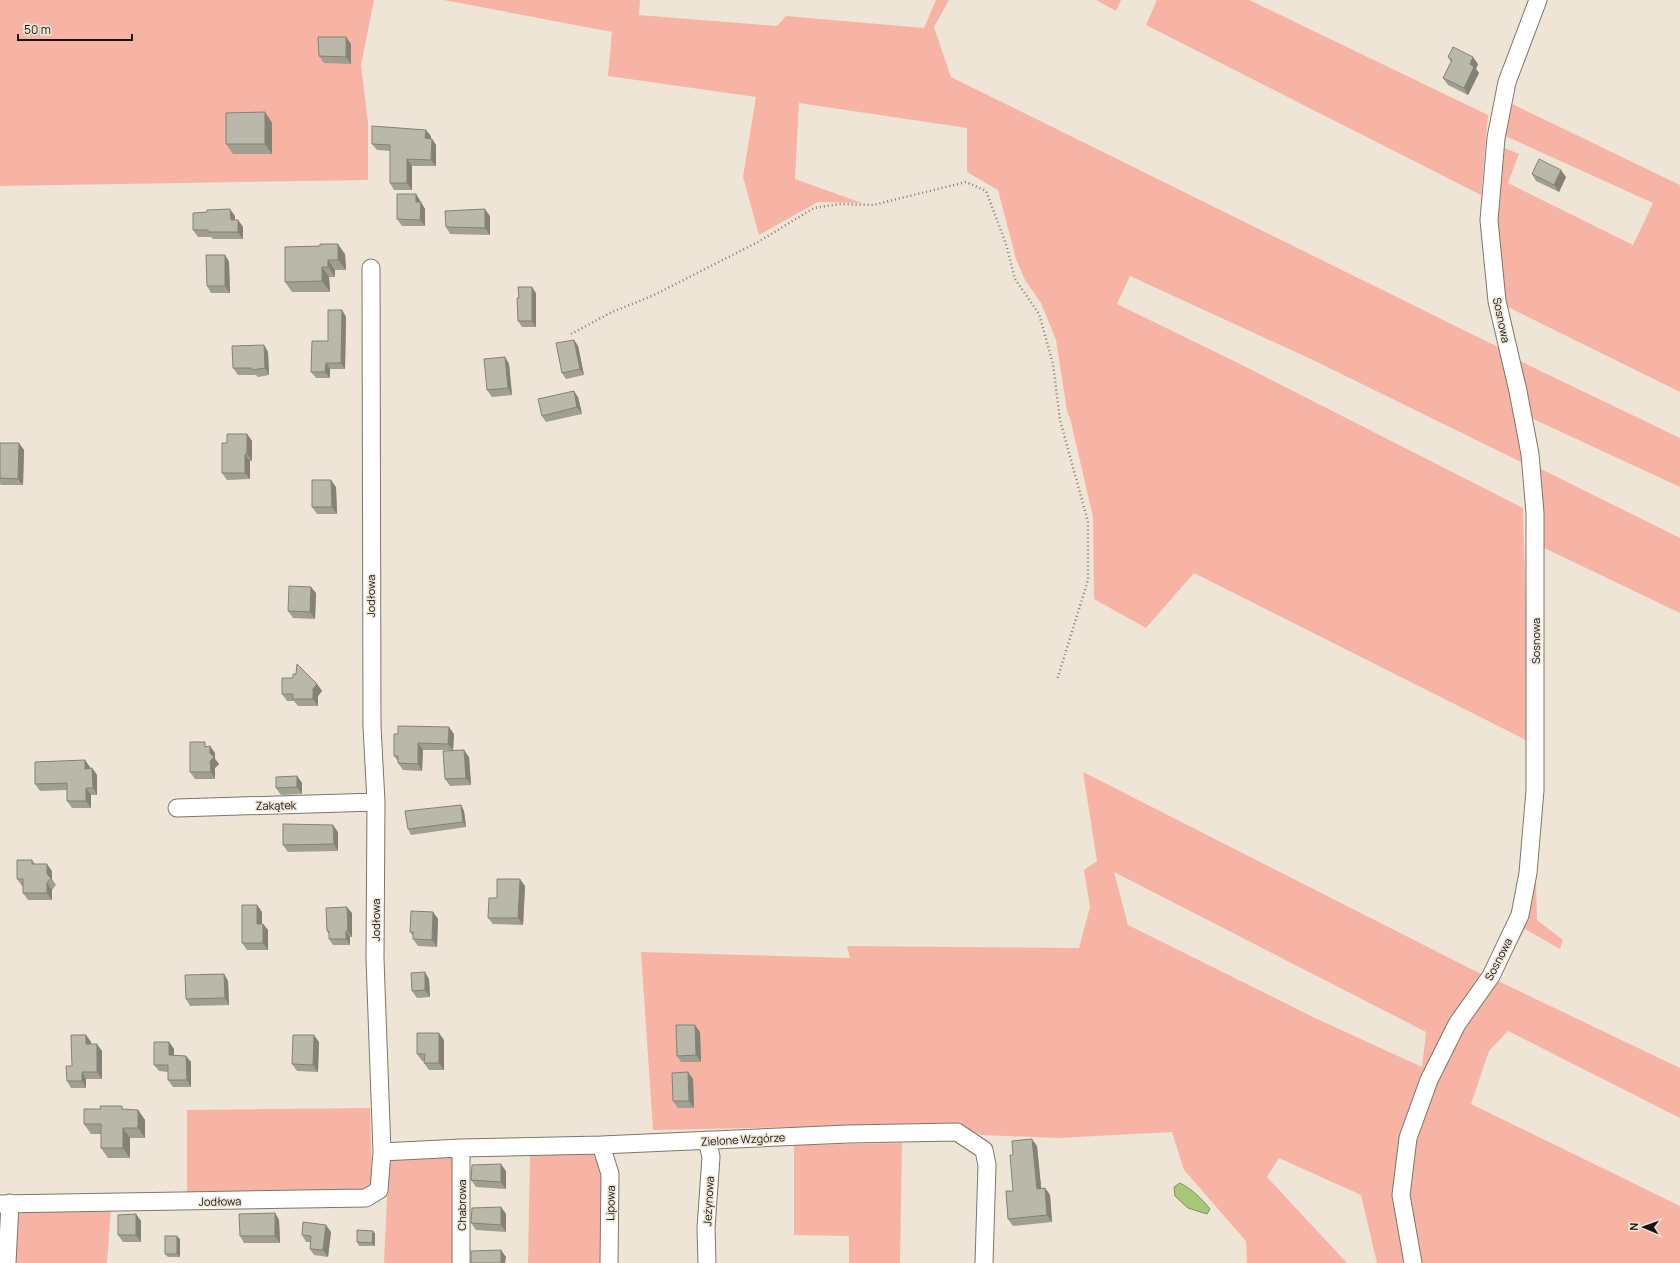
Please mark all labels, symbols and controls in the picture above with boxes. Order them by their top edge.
scale bar [18,16,132,42]
text: 50 m [24,21,51,38]
street label: Sosnowa [1490,296,1514,344]
street label: Jodłowa [363,575,378,617]
street label: Sosnowa [1528,618,1543,664]
street label: Zakątek [256,797,297,813]
street label: Jodłowa [368,899,383,941]
street label: Sosnowa [1481,935,1515,983]
street label: Zielone Wzgórze [700,1129,786,1149]
street label: Jeżynowa [699,1176,717,1226]
street label: Chabrowa [454,1179,469,1231]
street label: Lipowa [602,1185,618,1221]
street label: Jodłowa [199,1193,241,1209]
north arrow [1624,1207,1664,1247]
text: N [1626,1222,1641,1231]

